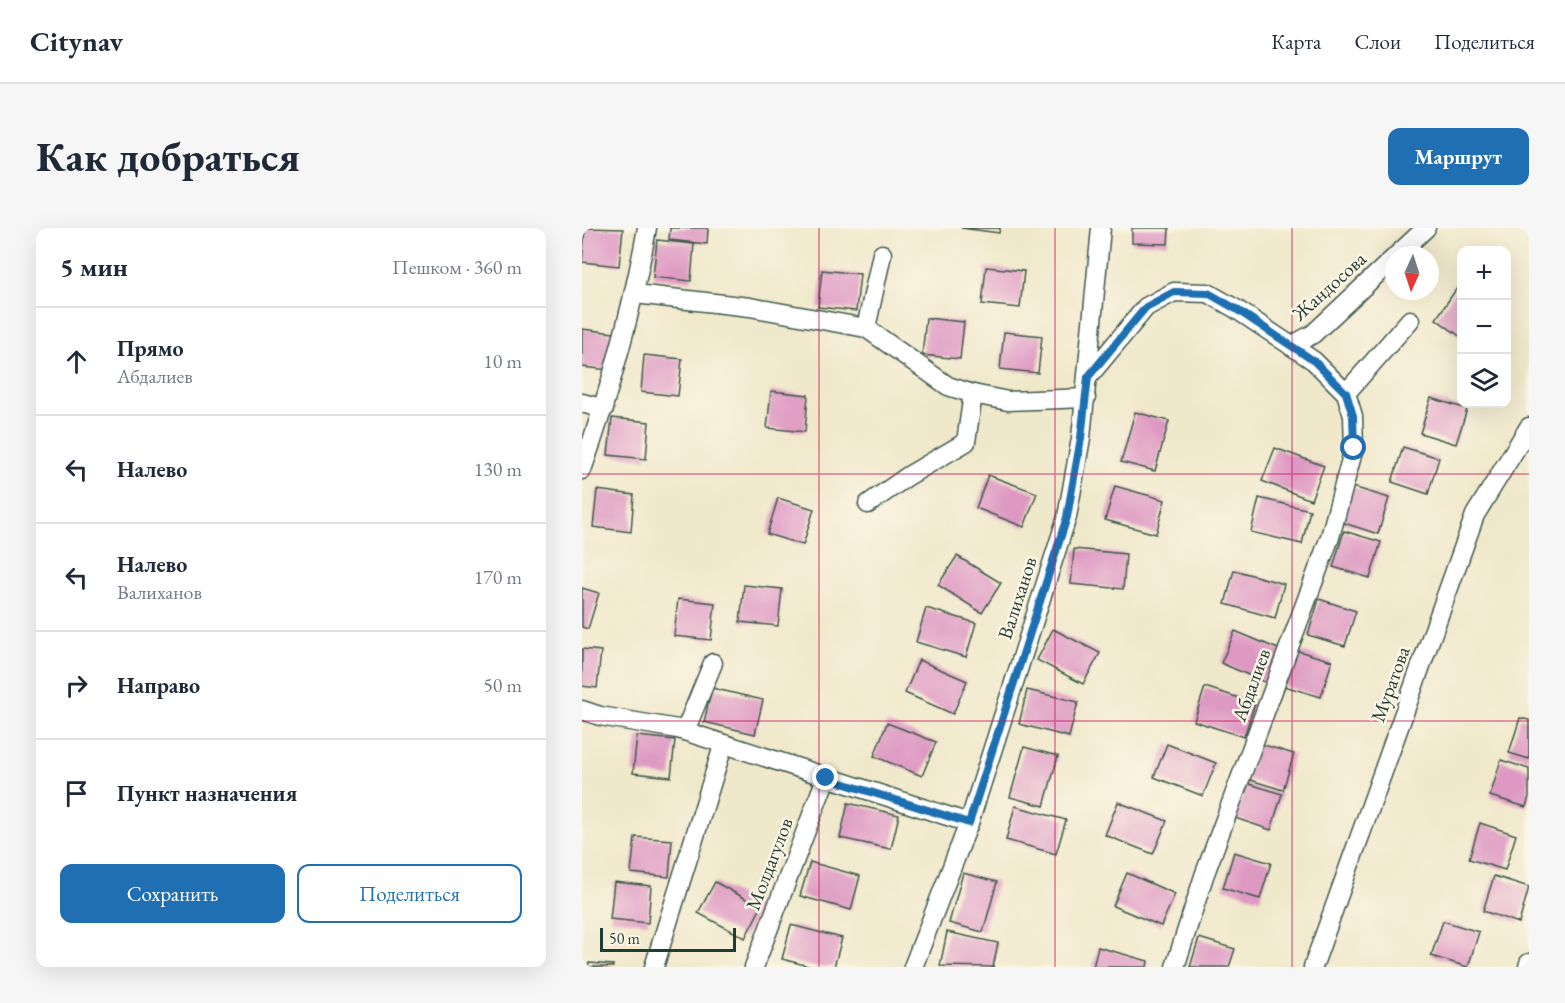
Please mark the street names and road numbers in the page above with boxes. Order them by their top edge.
street label: Жандосова [1286,246,1372,327]
street label: Валиханов [992,554,1042,642]
street label: Муратова [1364,643,1416,725]
street label: Абдалиев [1225,645,1276,726]
street label: Молдагулов [739,814,799,914]

